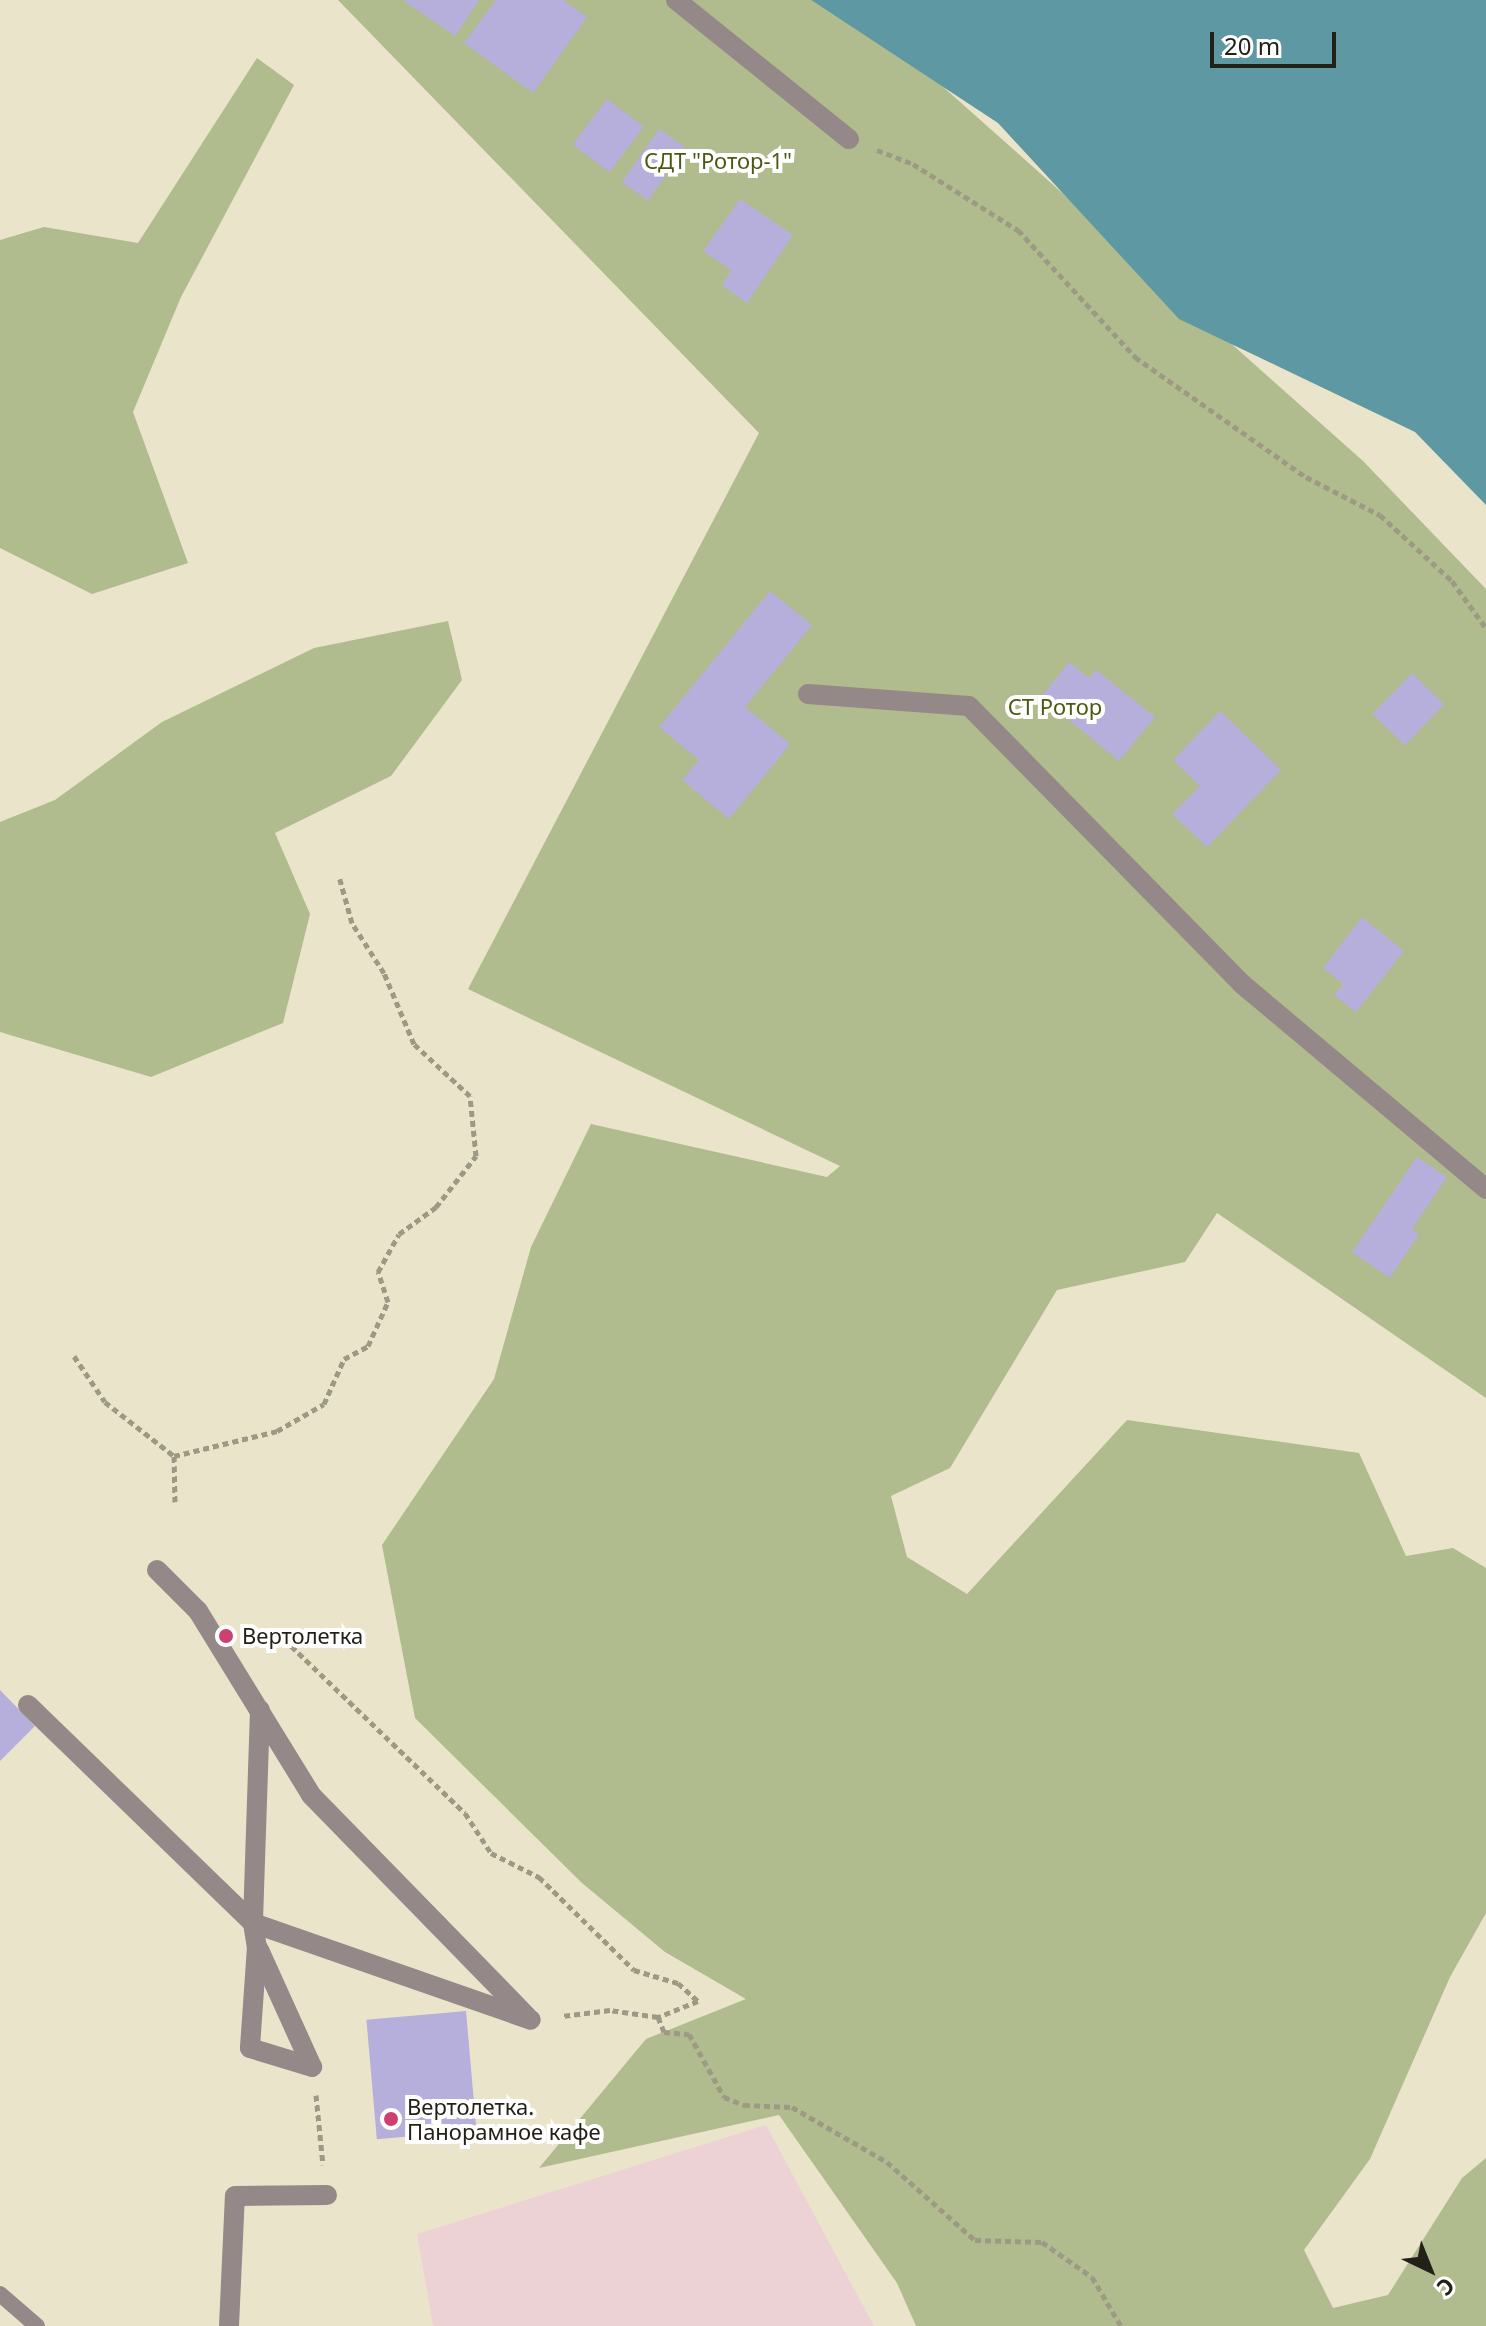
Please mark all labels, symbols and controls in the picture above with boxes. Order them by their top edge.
scale bar [1214,16,1340,66]
text: 20 m [1224,29,1280,62]
park label: СДТ "Ротор-1" [644,148,792,174]
park label: СТ Ротор [1008,694,1102,720]
place label: Вертолетка [242,1623,363,1649]
marker: Вертолетка [217,1627,235,1645]
place label: Вертолетка. Панорамное кафе [407,2093,601,2144]
marker: Вертолетка. Панорамное кафе [382,2110,400,2128]
north arrow [1390,2230,1470,2310]
text: С [1431,2272,1462,2303]

